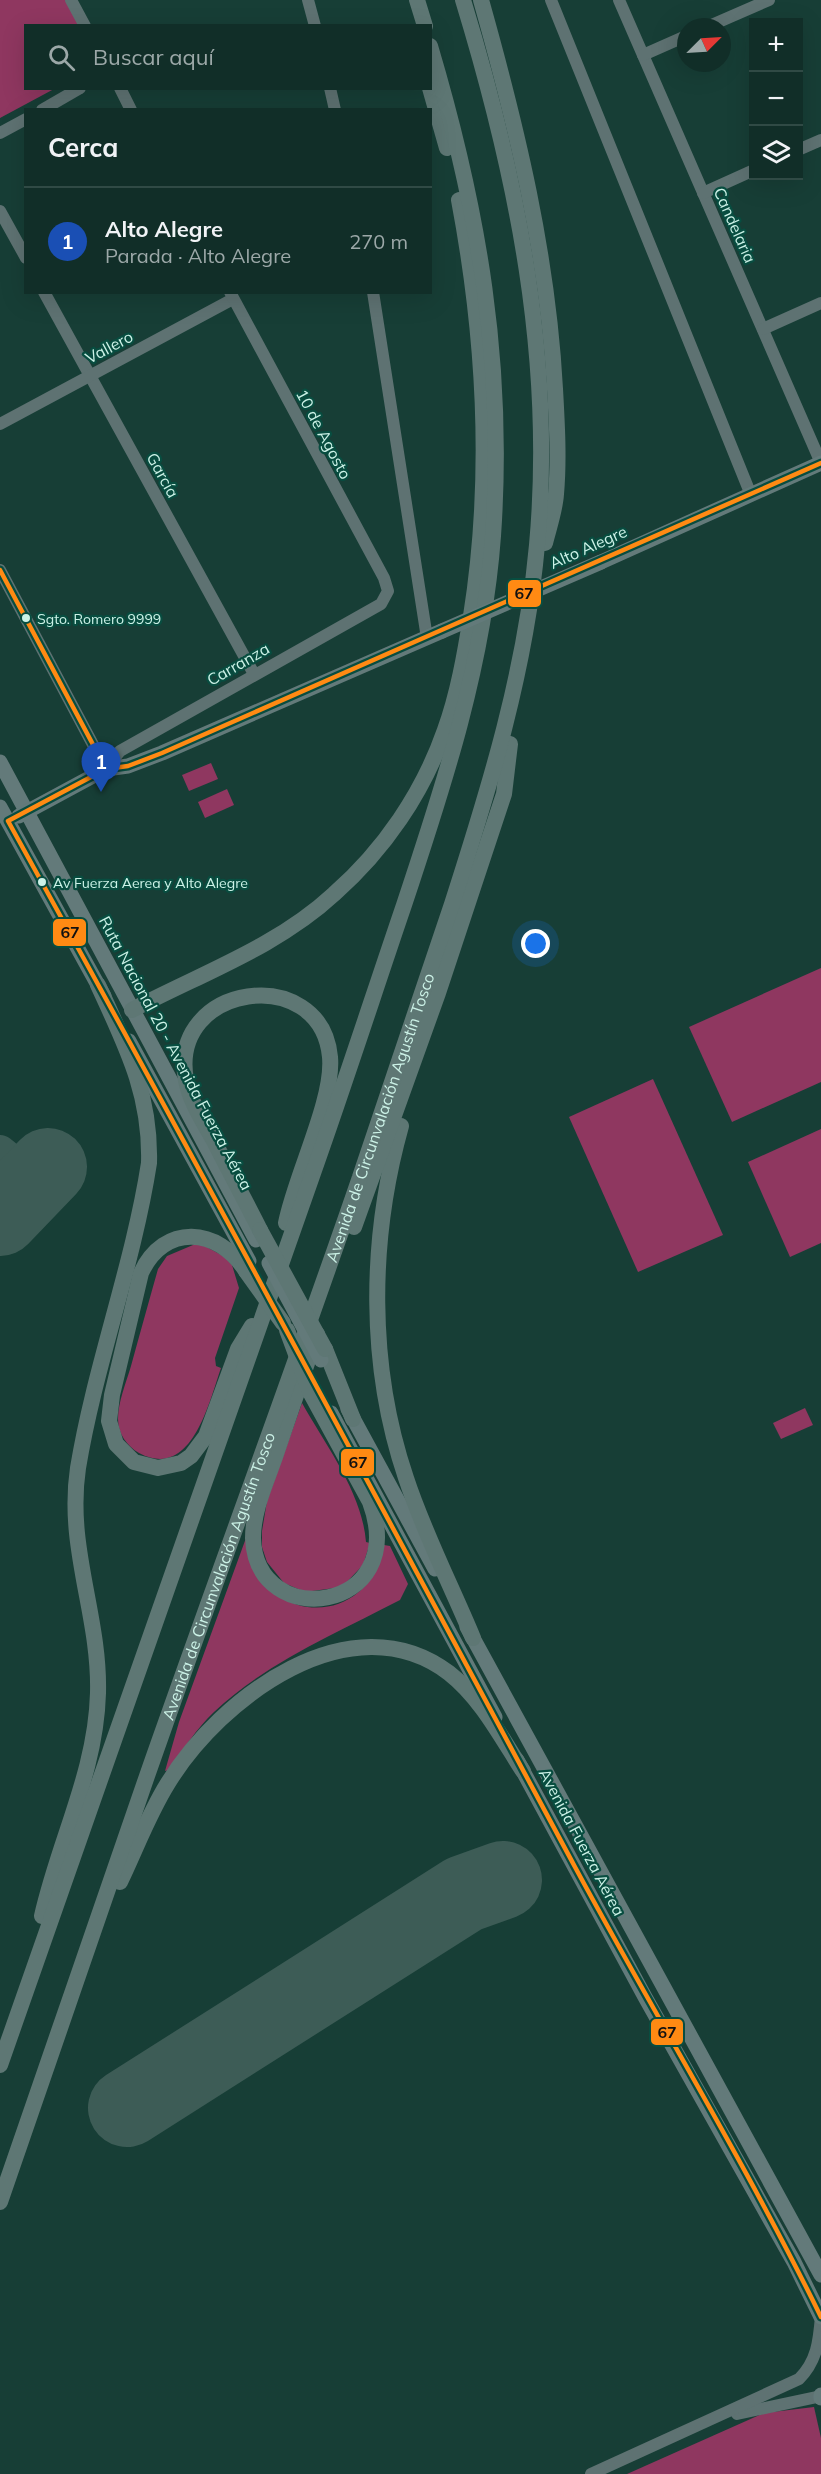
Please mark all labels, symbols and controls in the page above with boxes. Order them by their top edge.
north arrow [677,18,731,72]
map controls [749,18,803,180]
button: + [749,18,803,72]
search box [24,24,432,90]
icon: search [45,41,78,74]
text: Buscar aquí [93,43,214,71]
button: − [749,72,803,126]
button: layers [749,126,803,180]
text: Cerca [48,131,118,164]
street label: Candelaria [709,184,761,266]
text: Alto Alegre [105,215,223,243]
text: 1 [62,229,74,254]
text: 270 m [349,229,408,254]
text: Parada · Alto Alegre [105,243,291,268]
street label: Vallero [82,326,136,368]
street label: 10 de Agosto [292,386,356,482]
street label: García [143,449,183,501]
street label: Alto Alegre [546,521,630,573]
line badge: 67 [507,579,542,608]
text: 67 [514,583,534,603]
place label: Sgto. Romero 9999 [37,610,161,628]
marker: Sgto. Romero 9999 [20,612,32,624]
street label: Carranza [203,638,273,690]
pin: 1 [82,742,120,792]
place label: Av Fuerza Aerea y Alto Alegre [53,874,248,892]
marker: Av Fuerza Aerea y Alto Alegre [36,876,48,888]
street label: Ruta Nacional 20 - Avenida Fuerza Aérea [95,913,257,1193]
line badge: 67 [52,918,87,947]
text: 67 [60,922,80,942]
your location [521,929,550,958]
street label: Avenida de Circunvalación Agustín Tosco [321,970,438,1265]
street label: Avenida de Circunvalación Agustín Tosco [158,1429,279,1723]
line badge: 67 [340,1448,375,1477]
text: 67 [348,1452,368,1472]
street label: Avenida Fuerza Aérea [535,1765,629,1919]
line badge: 67 [650,2018,684,2046]
text: 67 [657,2022,677,2042]

